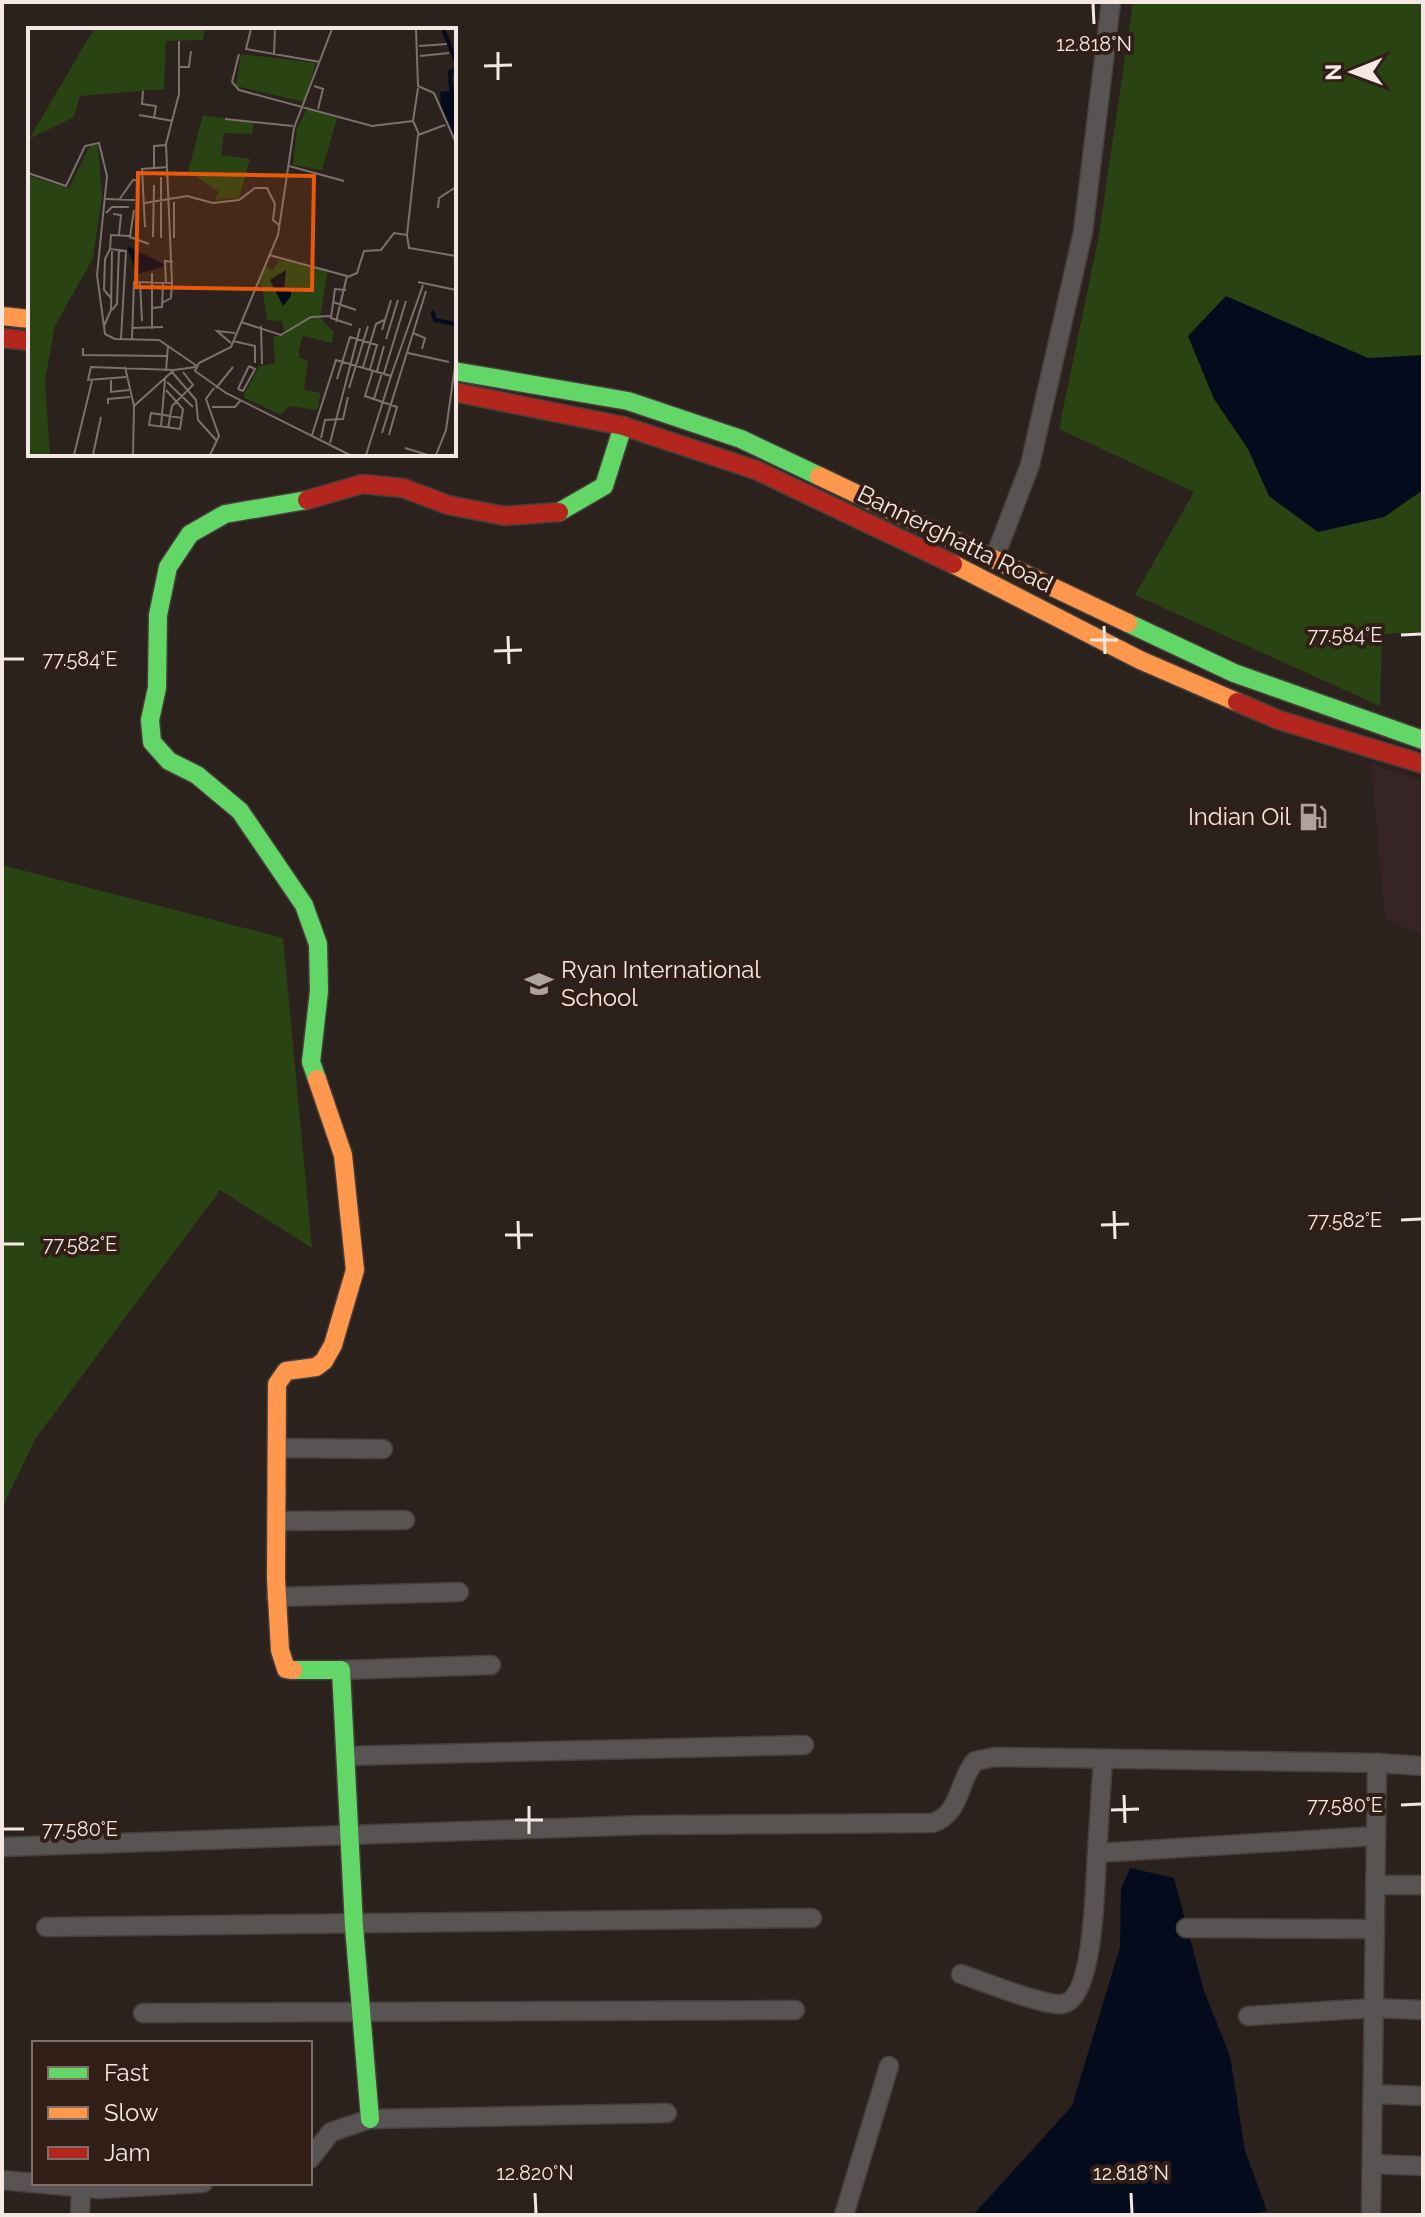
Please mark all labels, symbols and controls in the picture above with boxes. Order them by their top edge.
inset map [28,28,456,456]
text: 12.818°N [1056,32,1132,56]
north arrow [1313,32,1393,112]
text: N [1320,64,1346,81]
street label: Bannerghatta Road [853,479,1058,598]
text: 77.584°E [1308,623,1382,647]
text: 77.584°E [43,647,117,671]
place label: Indian Oil [1188,802,1291,831]
fuel station icon: Indian Oil [1298,802,1328,832]
place label: Ryan International School [561,955,761,1012]
school or university icon: Ryan International School [524,969,554,999]
text: 77.582°E [1308,1208,1382,1232]
text: 77.582°E [43,1232,117,1256]
text: 77.580°E [1307,1793,1383,1817]
text: 77.580°E [42,1817,118,1841]
legend [32,2041,312,2185]
text: Fast [104,2058,149,2087]
text: Slow [104,2098,159,2127]
text: Jam [104,2138,150,2167]
text: 12.820°N [496,2161,574,2185]
text: 12.818°N [1093,2161,1169,2185]

